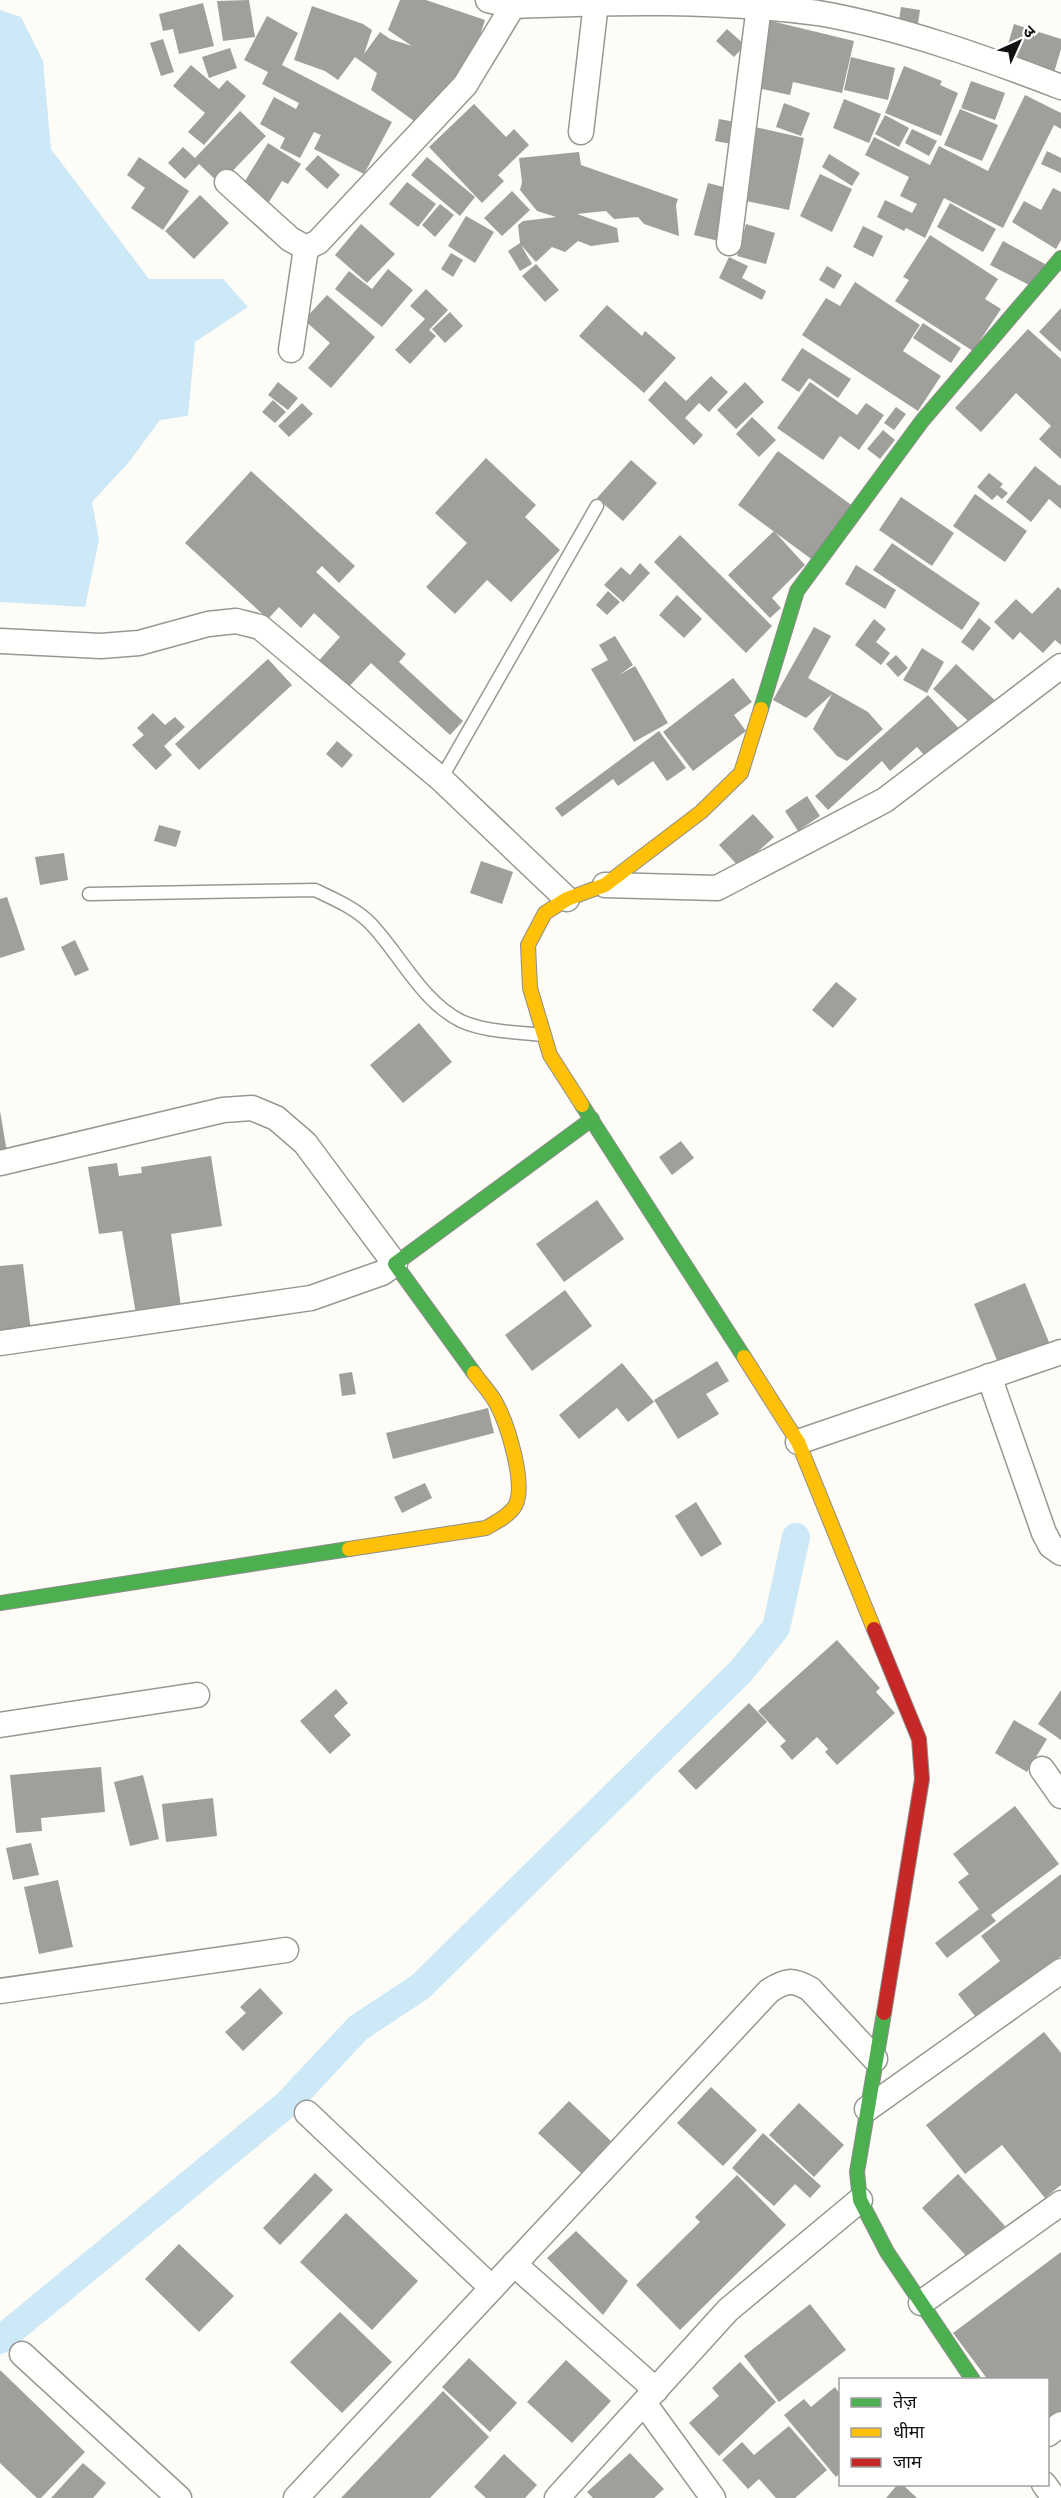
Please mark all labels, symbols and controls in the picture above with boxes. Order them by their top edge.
north arrow [989,12,1049,72]
text: उ [1019,21,1040,42]
legend [839,2378,1049,2486]
text: तेज़ [893,2390,917,2413]
text: धीमा [893,2420,924,2443]
text: जाम [893,2450,923,2473]

